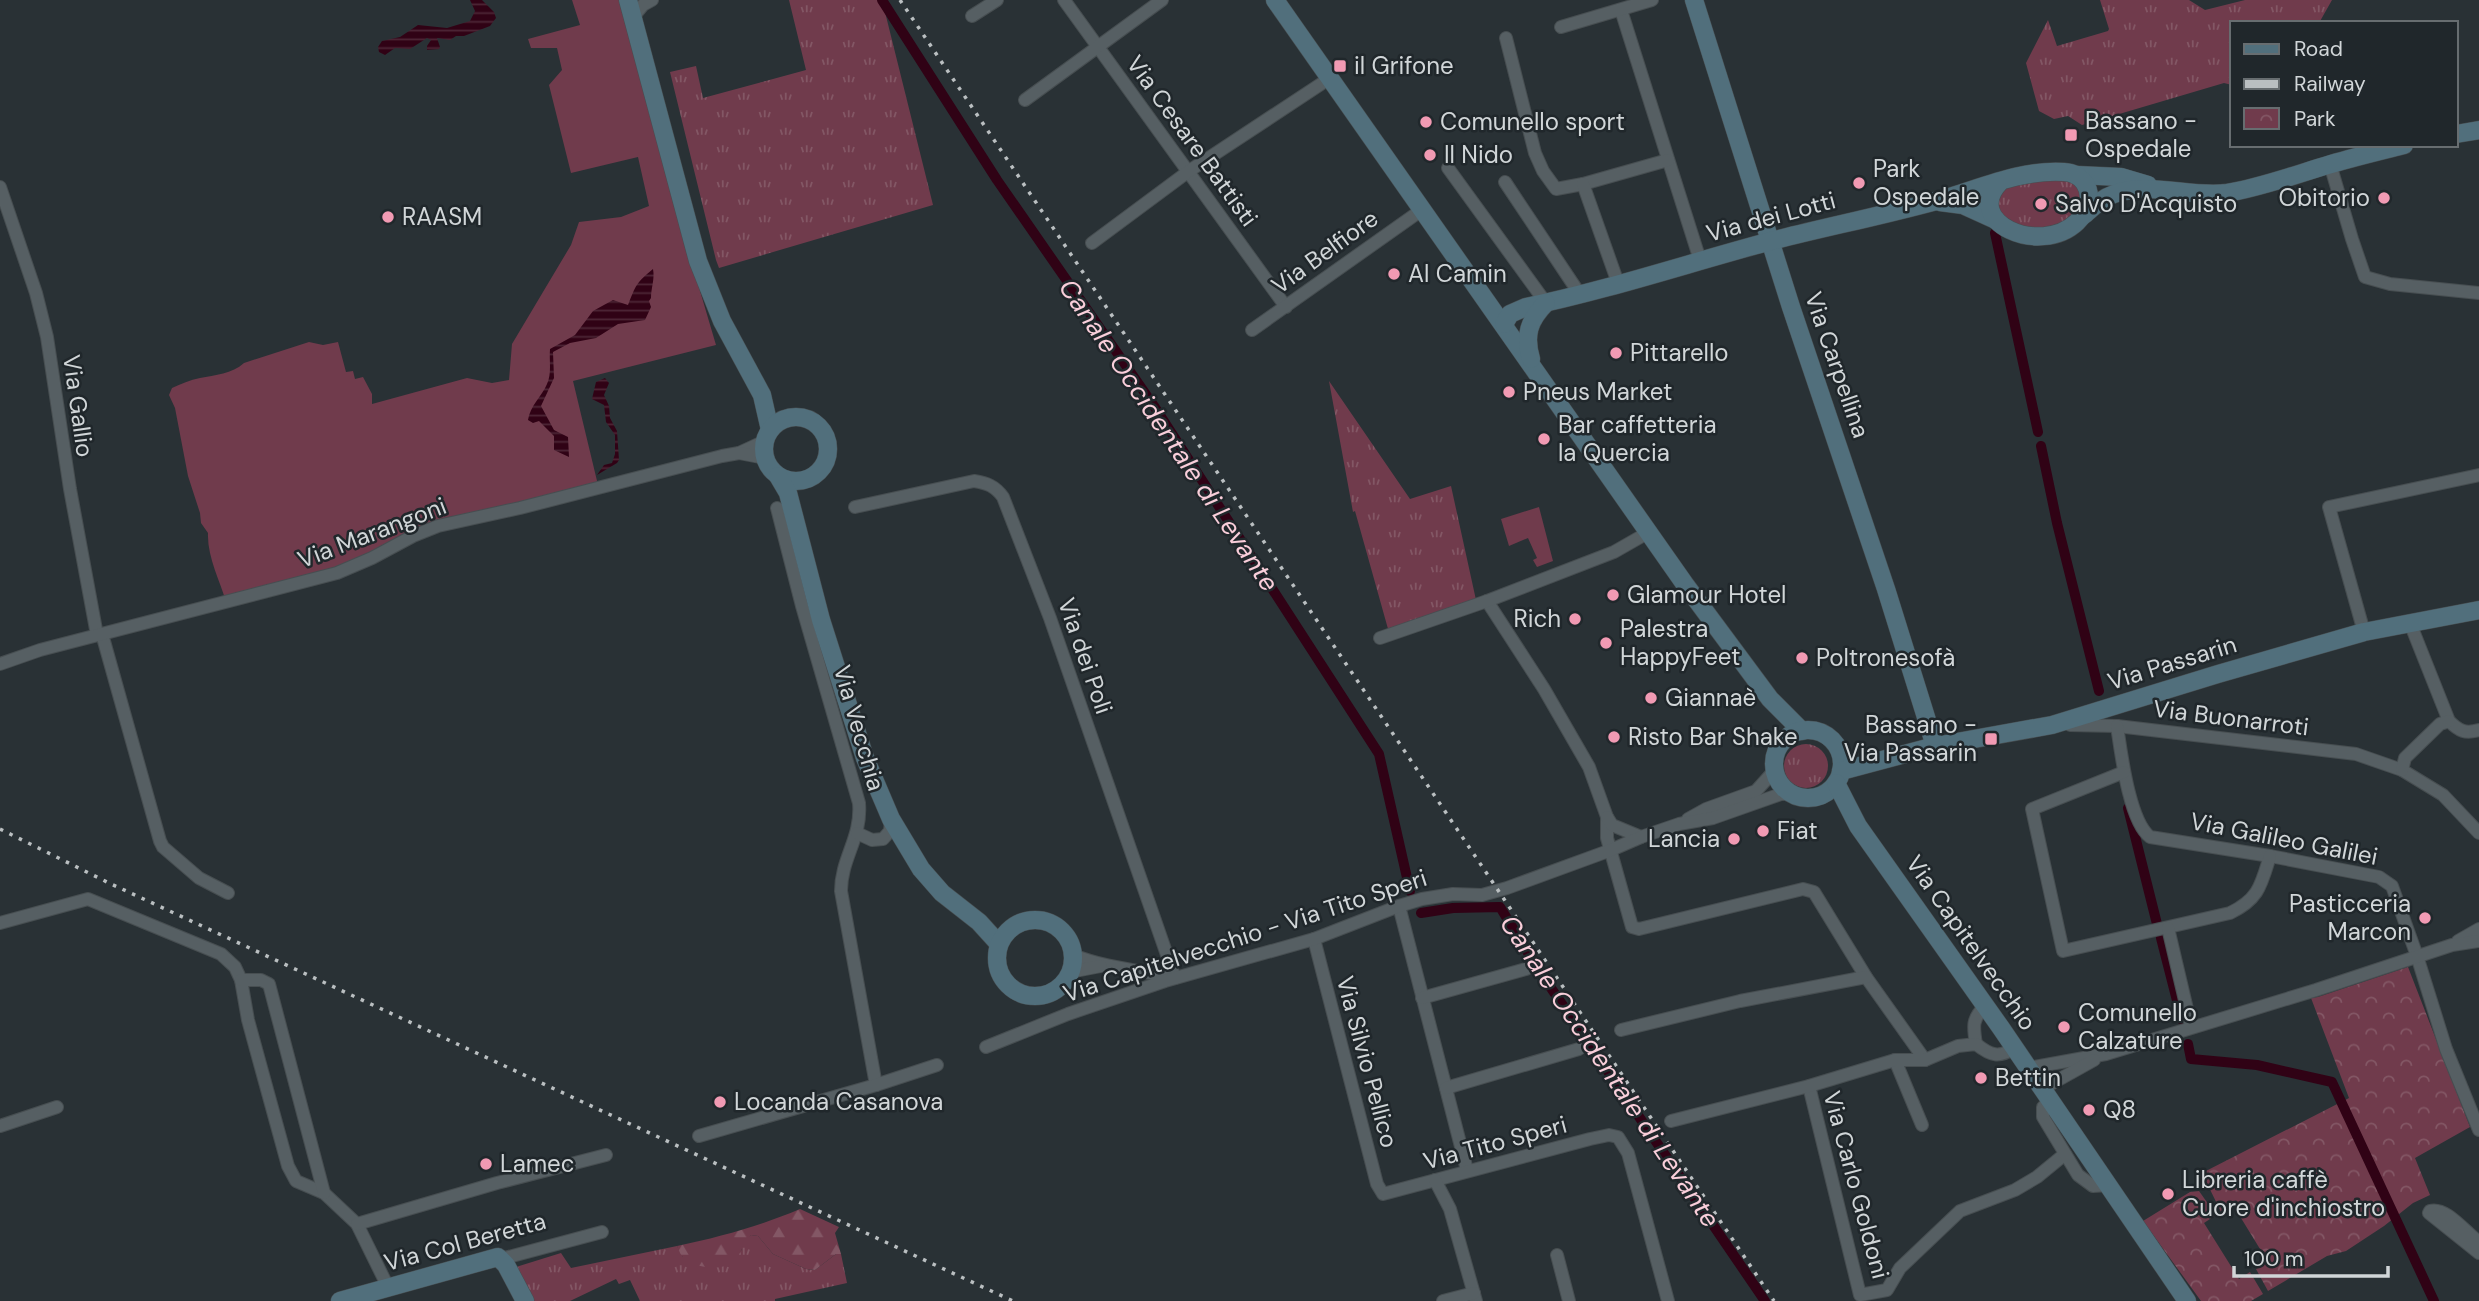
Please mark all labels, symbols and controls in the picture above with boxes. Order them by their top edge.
legend [2230,21,2458,147]
text: Road [2294,35,2343,63]
street label: Via Cesare Battisti [1120,49,1265,232]
place label: il Grifone [1354,50,1454,81]
marker: il Grifone [1332,58,1348,74]
text: Railway [2294,70,2366,98]
place label: Bassano - Ospedale [2085,105,2197,164]
text: Park [2294,105,2336,133]
place label: Comunello sport [1440,106,1625,137]
marker: Comunello sport [1418,114,1434,130]
marker: Bassano - Ospedale [2063,127,2079,143]
place label: Il Nido [1444,139,1513,170]
marker: Il Nido [1422,147,1438,163]
place label: Park Ospedale [1873,153,1979,212]
marker: Park Ospedale [1851,175,1867,191]
place label: Obitorio [2278,182,2370,213]
street label: Via dei Lotti [1703,184,1839,249]
place label: Salvo D'Acquisto [2055,188,2237,219]
marker: Obitorio [2376,190,2392,206]
marker: Salvo D'Acquisto [2033,196,2049,212]
place label: RAASM [402,201,482,232]
street label: Via Belfiore [1265,202,1384,301]
marker: RAASM [380,209,396,225]
place label: Al Camin [1408,258,1507,289]
marker: Al Camin [1386,266,1402,282]
water label: Canale Occidentale di Levante [1051,272,1287,598]
street label: Via Carpellina [1798,288,1877,442]
place label: Pittarello [1630,337,1729,368]
marker: Pittarello [1608,345,1624,361]
street label: Via Gallio [56,353,101,459]
place label: Pneus Market [1523,376,1673,407]
marker: Pneus Market [1501,384,1517,400]
place label: Bar caffetteria la Quercia [1558,409,1716,468]
marker: Bar caffetteria la Quercia [1536,431,1552,447]
street label: Via Marangoni [293,490,451,575]
place label: Glamour Hotel [1627,579,1786,610]
marker: Glamour Hotel [1605,587,1621,603]
street label: Via dei Poli [1051,594,1120,718]
place label: Rich [1513,603,1561,634]
marker: Rich [1567,611,1583,627]
place label: Palestra HappyFeet [1620,613,1740,672]
street label: Via Passarin [2104,628,2240,697]
marker: Palestra HappyFeet [1598,635,1614,651]
place label: Poltronesofà [1816,642,1955,673]
marker: Poltronesofà [1794,650,1810,666]
street label: Via Vecchia [827,661,892,794]
place label: Giannaè [1665,682,1756,713]
marker: Giannaè [1643,690,1659,706]
street label: Via Buonarroti [2151,693,2311,742]
place label: Bassano - Via Passarin [1844,709,1977,768]
place label: Risto Bar Shake [1628,721,1798,752]
marker: Risto Bar Shake [1606,729,1622,745]
marker: Bassano - Via Passarin [1983,731,1999,747]
street label: Via Galileo Galilei [2188,805,2380,872]
place label: Fiat [1777,815,1818,846]
place label: Lancia [1648,823,1720,854]
marker: Fiat [1755,823,1771,839]
marker: Lancia [1726,831,1742,847]
street label: Via Capitelvecchio [1899,849,2044,1037]
street label: Via Capitelvecchio - Via Tito Speri [1059,862,1431,1009]
place label: Pasticceria Marcon [2289,888,2411,947]
water label: Canale Occidentale di Levante [1492,908,1728,1234]
marker: Pasticceria Marcon [2417,910,2433,926]
street label: Via Silvio Pellico [1330,973,1405,1151]
place label: Comunello Calzature [2078,997,2197,1056]
marker: Comunello Calzature [2056,1019,2072,1035]
place label: Bettin [1995,1062,2061,1093]
marker: Bettin [1973,1070,1989,1086]
place label: Locanda Casanova [734,1086,943,1117]
street label: Via Carlo Goldoni [1817,1088,1896,1282]
marker: Locanda Casanova [712,1094,728,1110]
place label: Q8 [2103,1094,2136,1125]
marker: Q8 [2081,1102,2097,1118]
street label: Via Tito Speri [1420,1108,1570,1177]
place label: Lamec [500,1148,574,1179]
marker: Lamec [478,1156,494,1172]
place label: Libreria caffè Cuore d'inchiostro [2182,1164,2385,1223]
marker: Libreria caffè Cuore d'inchiostro [2160,1186,2176,1202]
street label: Via Col Beretta [381,1205,549,1278]
scale bar [2234,1234,2388,1278]
text: 100 m [2244,1245,2304,1273]

